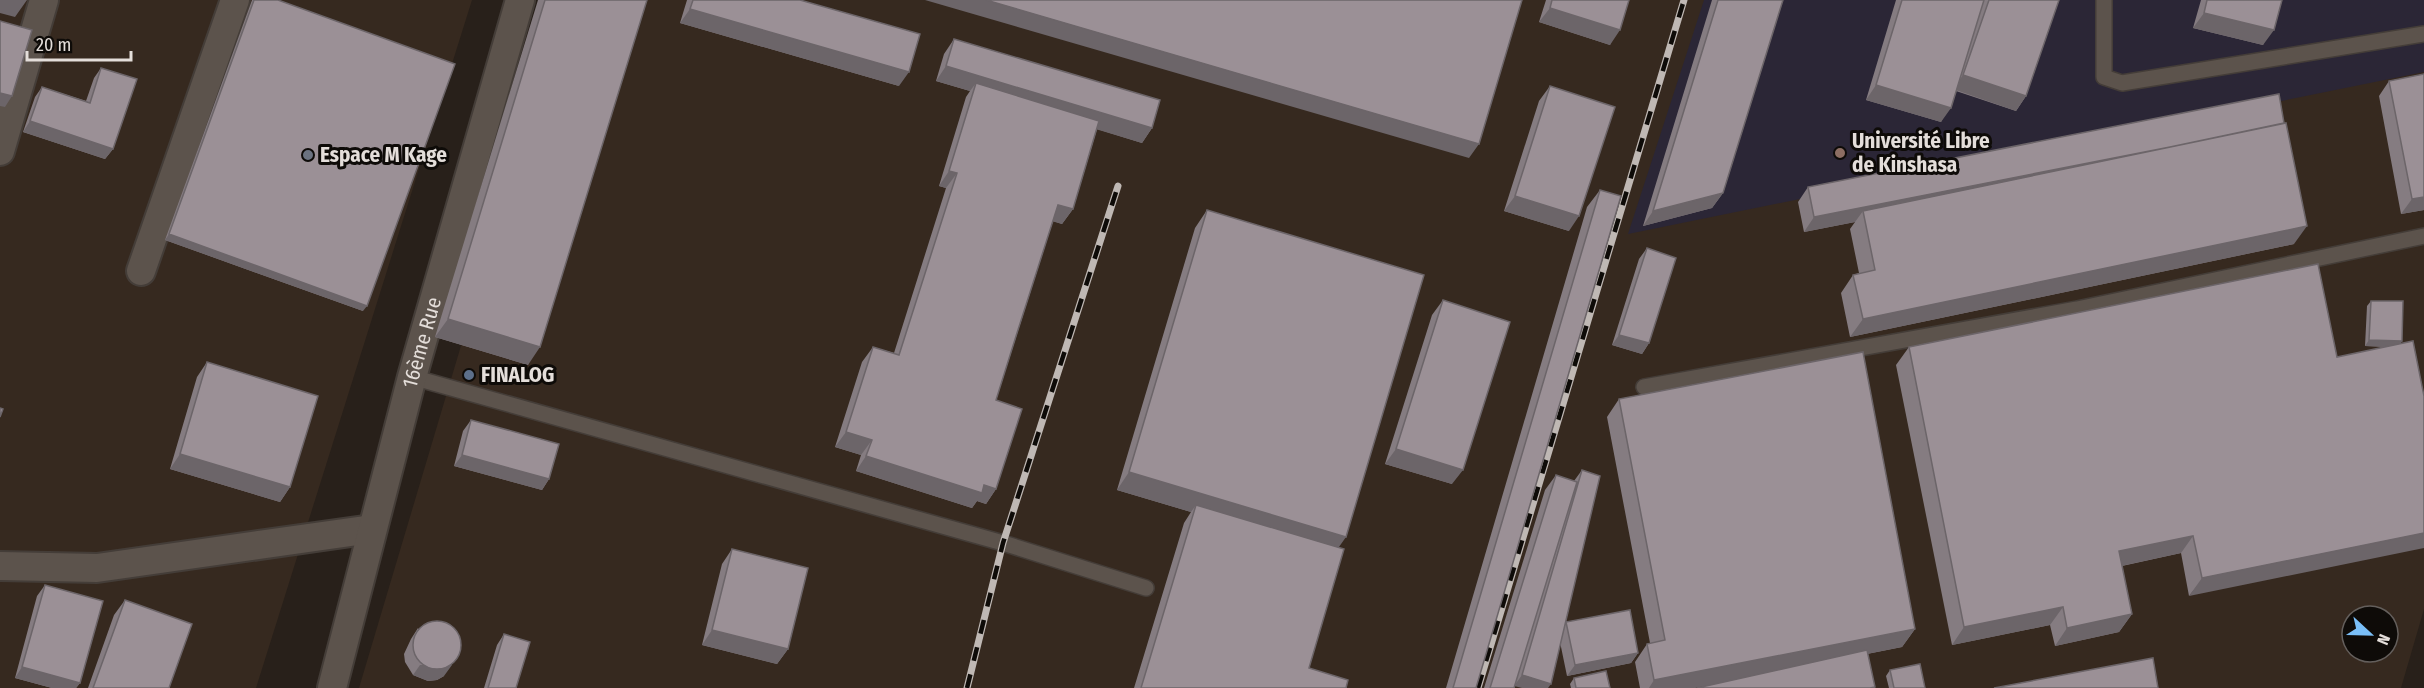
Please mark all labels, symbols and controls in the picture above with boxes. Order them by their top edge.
scale bar [27,24,130,62]
text: 20 m [36,34,71,56]
place label: Université Libre de Kinshasa [1852,128,1990,178]
place label: Espace M Kage [320,142,447,168]
marker: Université Libre de Kinshasa [1833,146,1847,160]
marker: Espace M Kage [301,148,315,162]
street label: 16ème Rue [397,294,447,391]
place label: FINALOG [481,362,554,388]
marker: FINALOG [462,368,476,382]
north arrow [2340,604,2400,664]
text: N [2373,631,2394,647]

